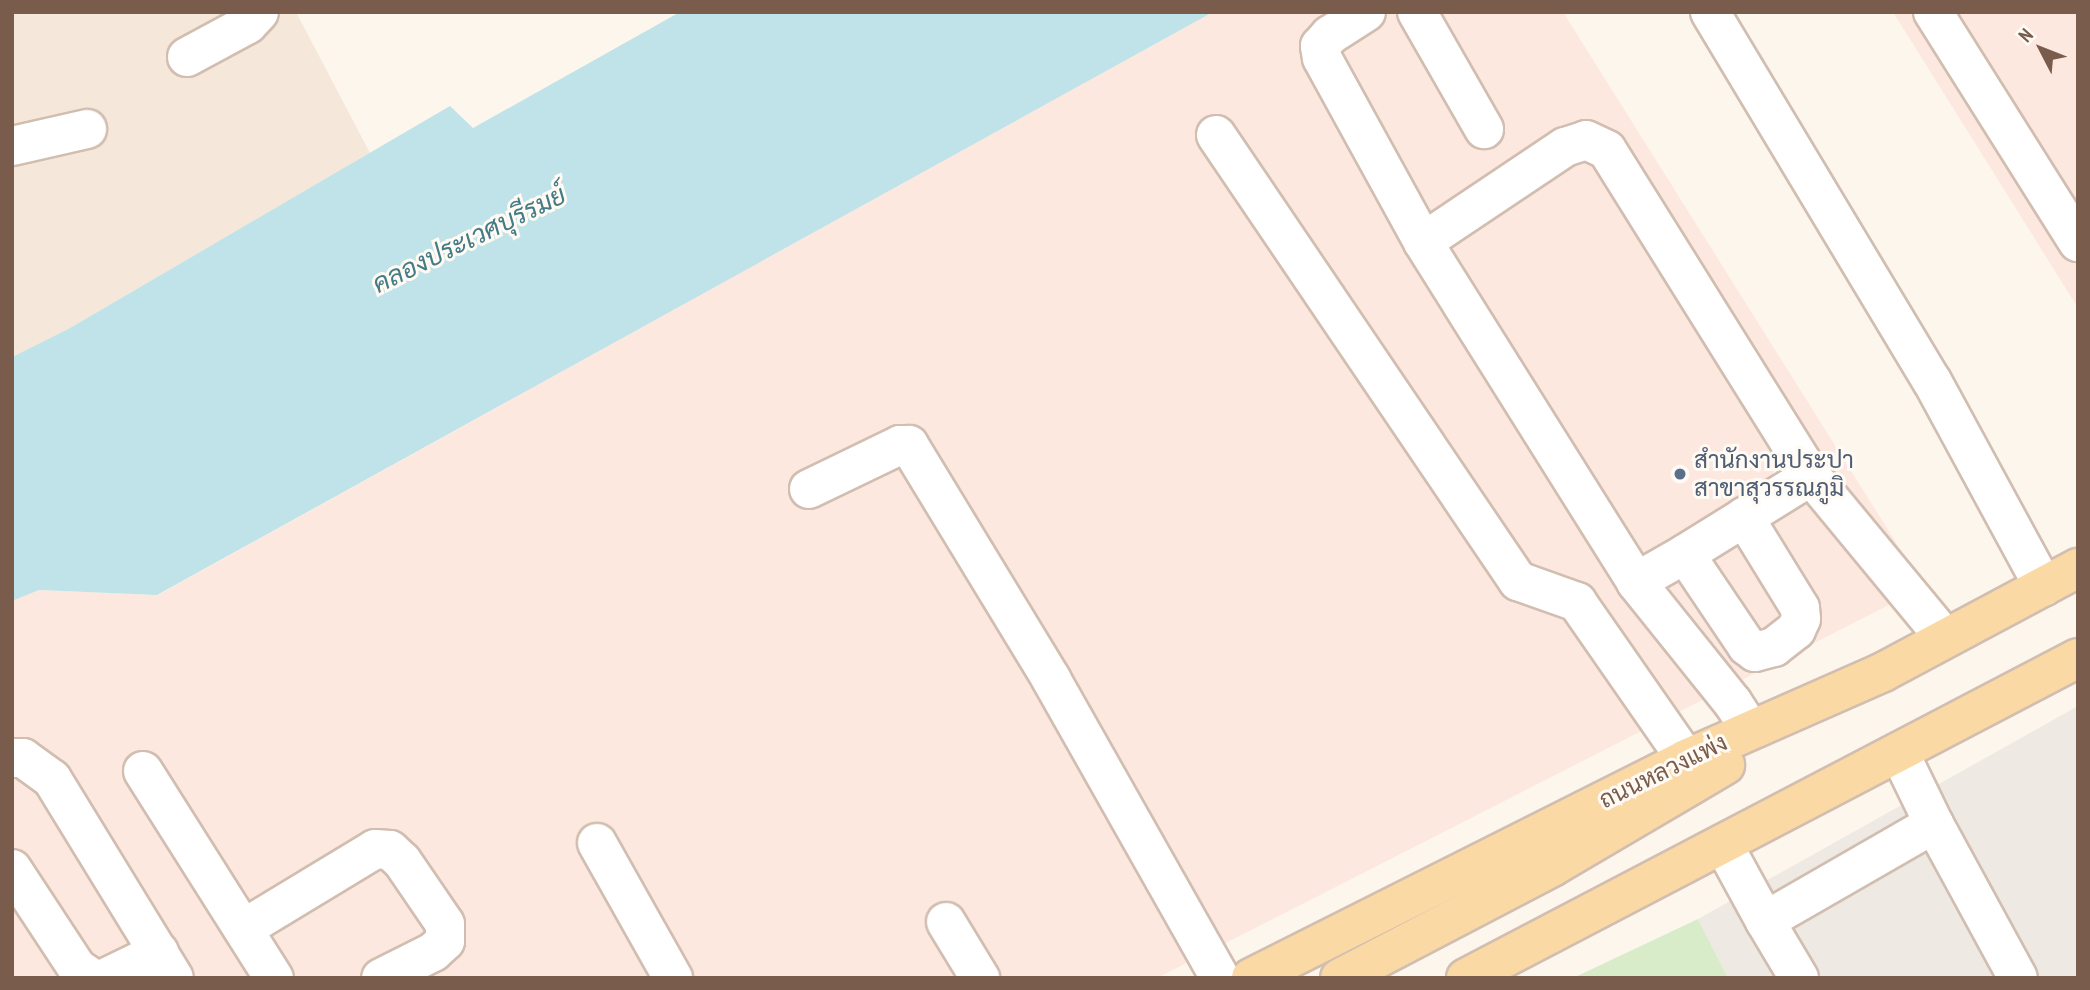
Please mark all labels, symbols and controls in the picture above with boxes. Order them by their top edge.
north arrow [2006,14,2076,84]
text: N [2013,23,2038,47]
water label: คลองประเวศบุรีรมย์ [367,179,571,299]
place label: สำนักงานประปา สาขาสุวรรณภูมิ [1694,446,1854,502]
marker: สำนักงานประปา สาขาสุวรรณภูมิ [1672,466,1688,482]
street label: ถนนหลวงแพ่ง [1594,728,1732,814]

